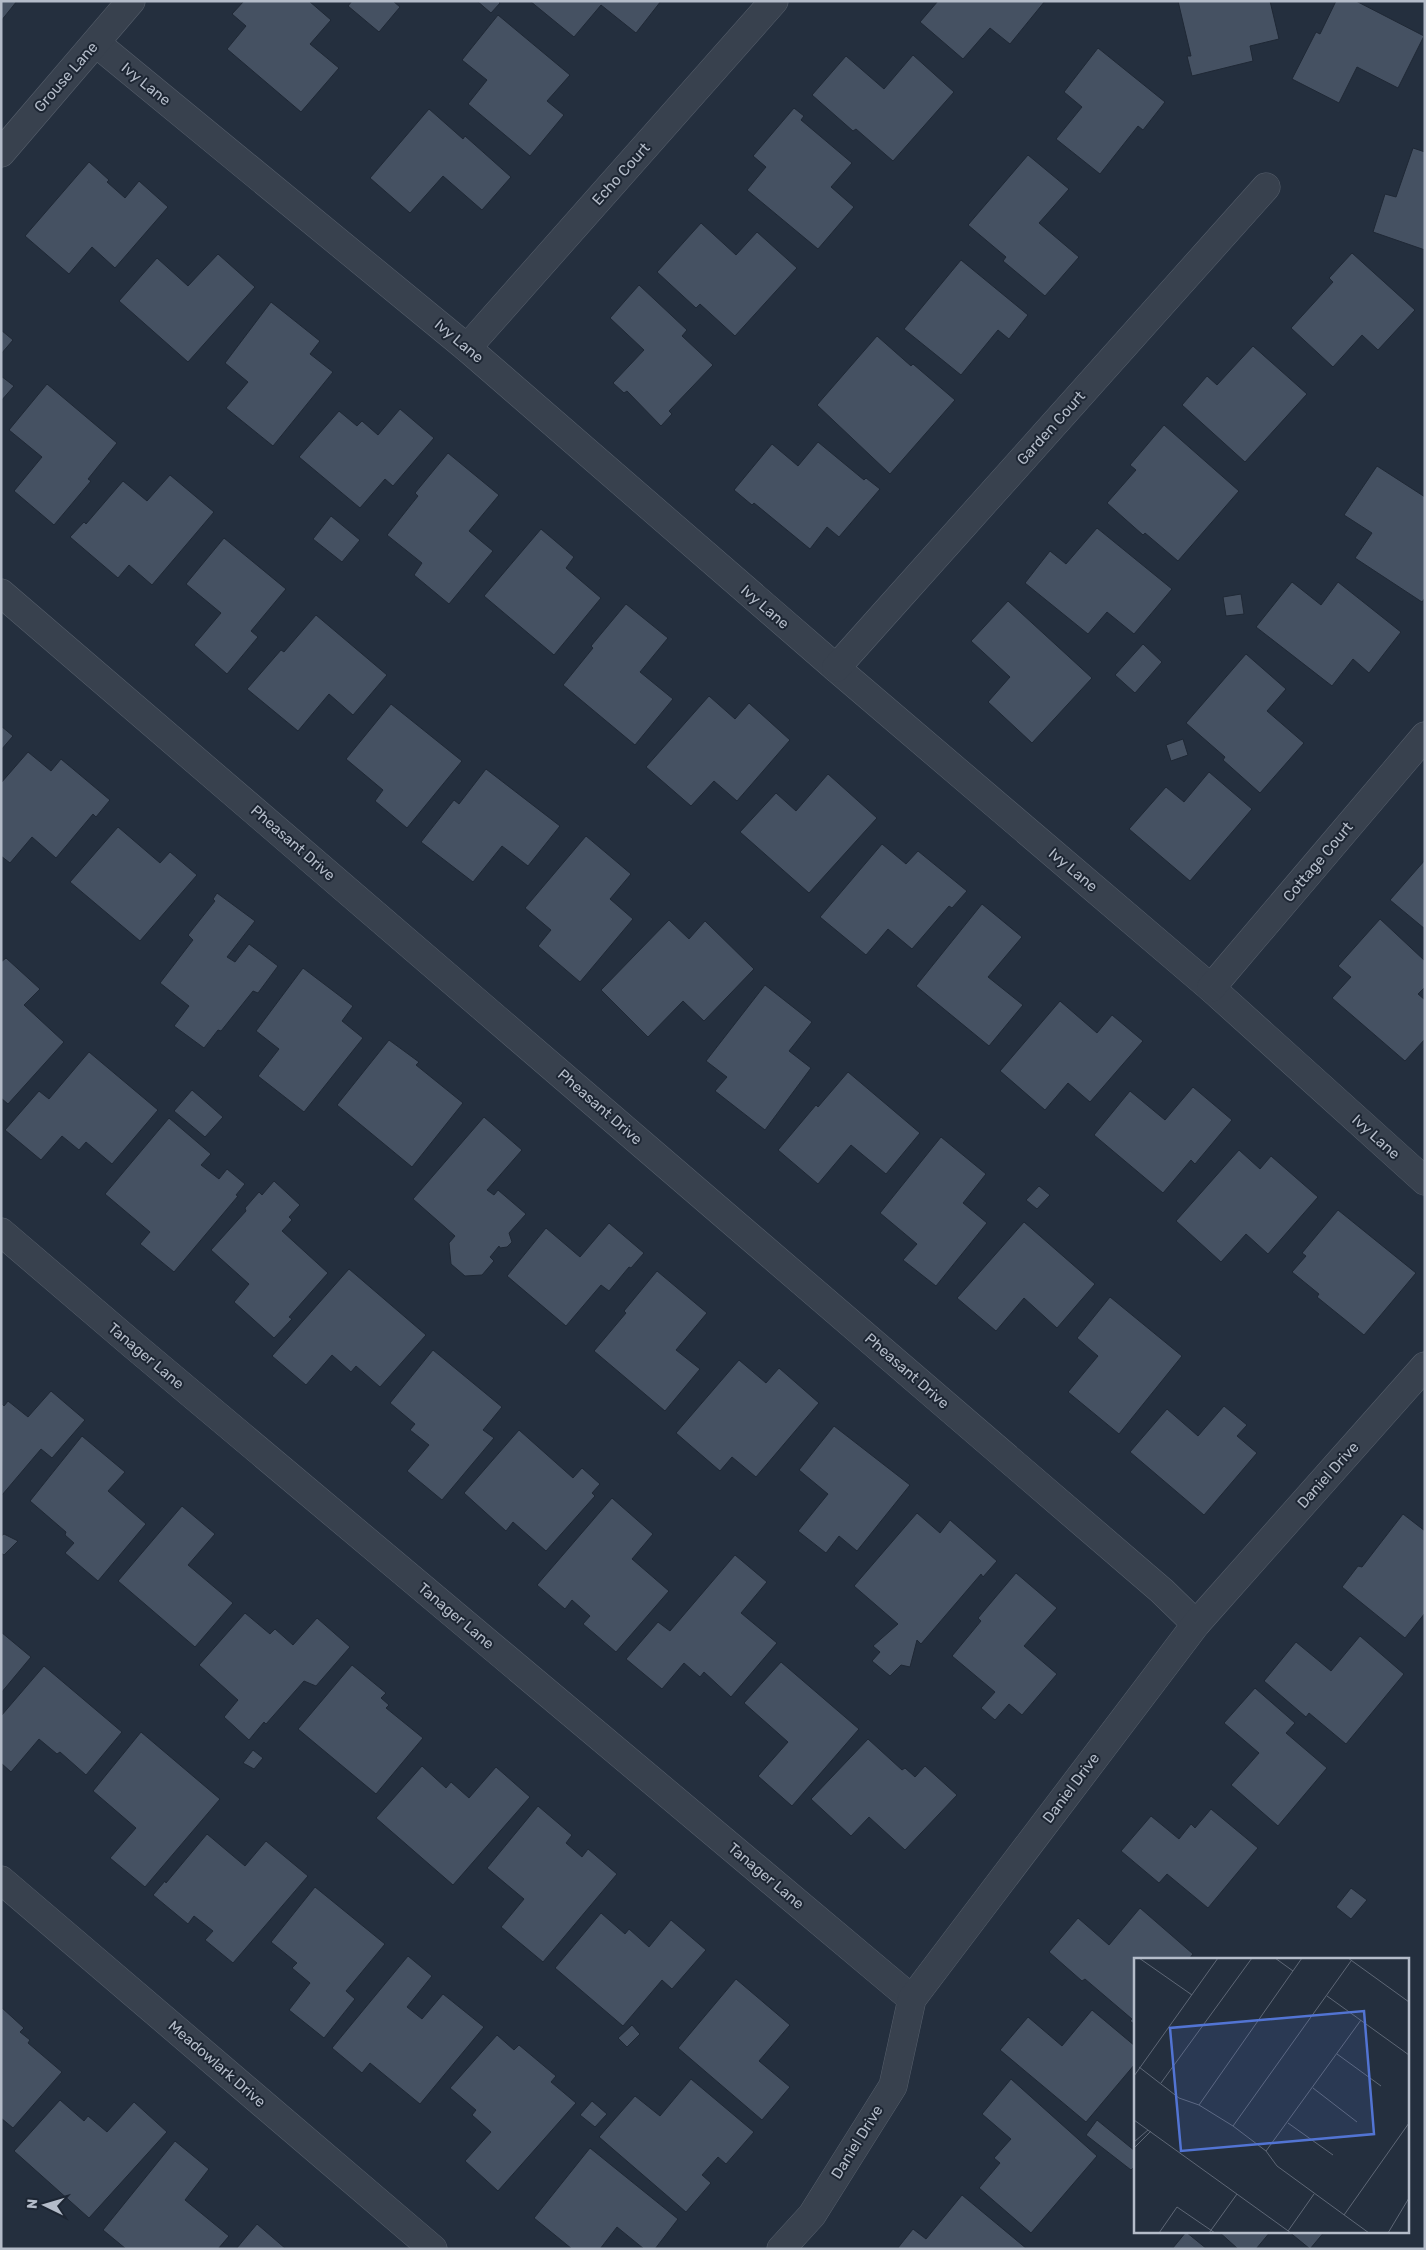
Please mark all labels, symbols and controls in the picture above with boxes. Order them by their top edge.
street label: Grouse Lane [31,38,101,116]
street label: Ivy Lane [118,59,174,109]
street label: Echo Court [588,139,654,209]
street label: Ivy Lane [431,315,487,367]
street label: Garden Court [1013,387,1089,469]
street label: Ivy Lane [737,581,793,633]
street label: Pheasant Drive [247,801,339,885]
street label: Cottage Court [1279,818,1357,906]
street label: Ivy Lane [1045,844,1101,896]
street label: Pheasant Drive [554,1065,646,1149]
street label: Ivy Lane [1348,1111,1404,1163]
street label: Tanager Lane [104,1319,188,1393]
street label: Pheasant Drive [861,1329,953,1413]
street label: Daniel Drive [1293,1438,1363,1512]
street label: Tanager Lane [414,1579,498,1653]
street label: Daniel Drive [1039,1749,1103,1827]
street label: Tanager Lane [724,1839,808,1913]
inset map [1134,1958,1408,2232]
street label: Meadowlark Drive [165,2017,269,2111]
street label: Daniel Drive [827,2102,887,2182]
north arrow [20,2180,70,2230]
text: N [24,2198,41,2210]

